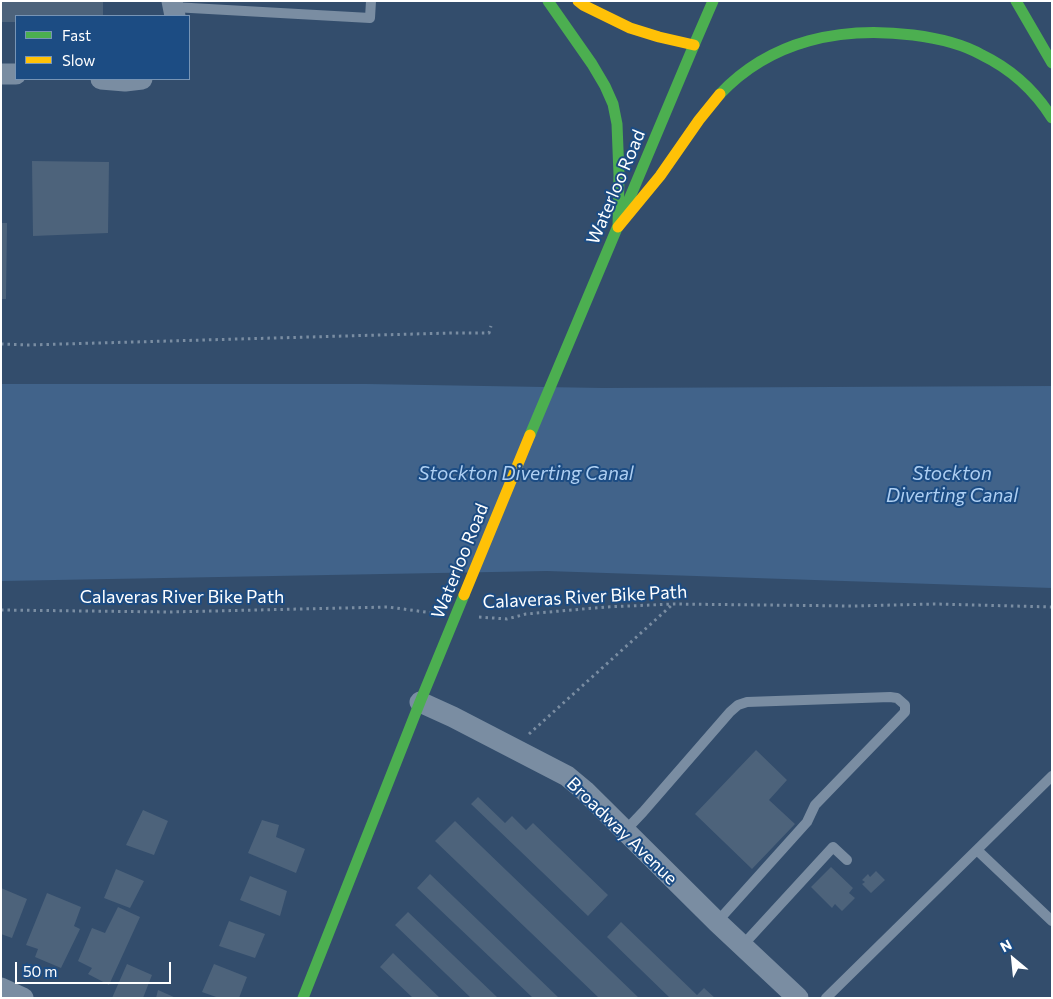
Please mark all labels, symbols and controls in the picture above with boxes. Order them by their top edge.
legend [15,15,190,80]
text: Fast [62,26,91,44]
text: Slow [62,51,95,69]
street label: Waterloo Road [582,126,650,248]
water label: Stockton Diverting Canal [418,463,634,485]
water label: Stockton Diverting Canal [886,463,1018,507]
street label: Waterloo Road [427,500,493,622]
street label: Calaveras River Bike Path [482,581,688,613]
street label: Calaveras River Bike Path [80,586,284,608]
street label: Broadway Avenue [562,773,682,889]
north arrow [988,934,1038,984]
text: N [997,935,1014,955]
scale bar [18,952,174,984]
text: 50 m [23,962,57,980]

